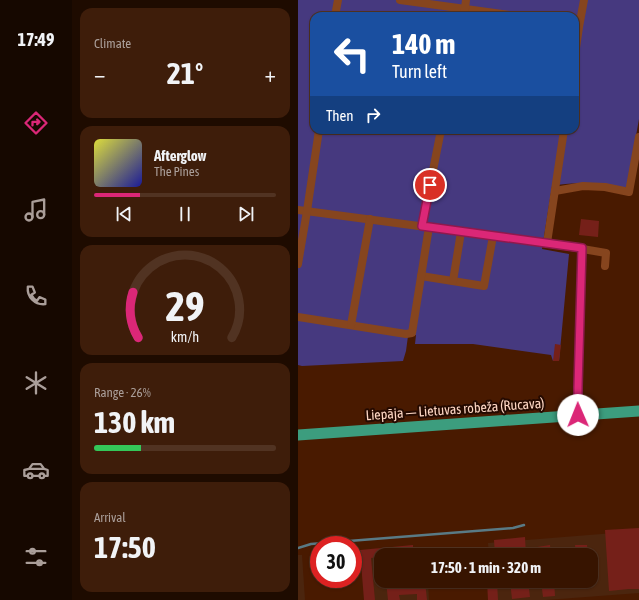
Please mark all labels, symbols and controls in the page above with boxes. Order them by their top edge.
icon: left [326,28,378,80]
text: 140 m [392,28,455,60]
text: 17:49 [17,29,55,50]
text: Climate [94,36,131,51]
text: 21° [167,56,203,90]
text: − [94,61,105,87]
text: + [265,61,276,87]
text: Turn left [392,61,447,82]
icon: right [362,104,384,126]
text: Then [326,107,354,124]
icon: directions [22,109,50,137]
text: Afterglow [154,147,207,164]
text: The Pines [154,164,199,179]
pin [413,168,447,202]
icon: arrive [419,174,441,196]
icon: music [22,196,50,224]
icon: previous [113,203,135,225]
icon: pause [174,203,196,225]
icon: next [235,203,257,225]
icon: phone [22,282,50,310]
text: 29 [165,282,205,330]
text: km/h [171,329,199,345]
icon: climate [22,369,50,397]
text: Range · 26% [94,385,151,400]
position arrow [557,394,599,436]
street label: Liepāja — Lietuvas robeža (Rucava) [365,395,545,423]
text: 130 km [94,405,175,439]
icon: car [22,456,50,484]
text: Arrival [94,510,126,525]
text: 17:50 [94,530,156,564]
speed limit sign: 30 [310,536,362,588]
icon: filters [22,543,50,571]
text: 17:50 · 1 min · 320 m [431,559,541,576]

